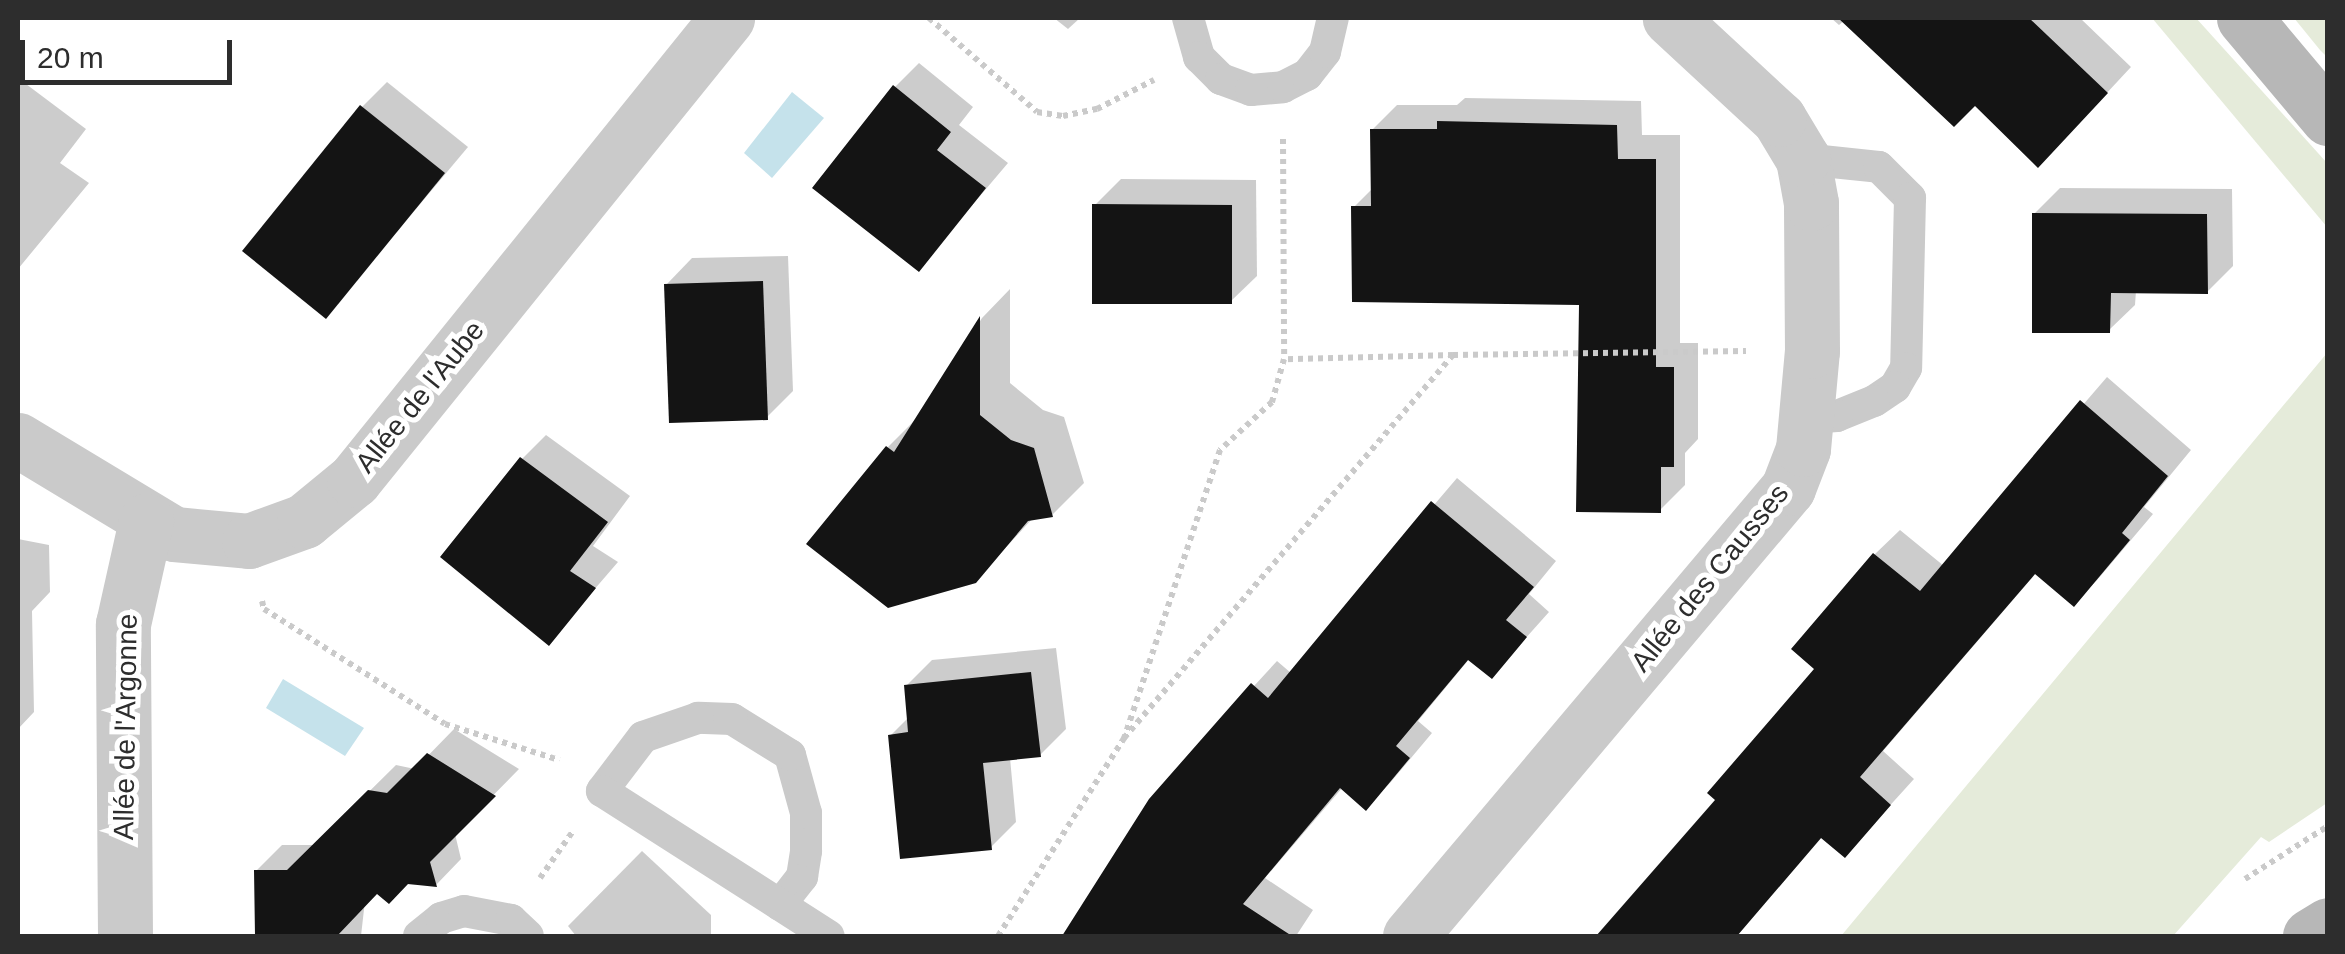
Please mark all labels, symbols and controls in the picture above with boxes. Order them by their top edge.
scale bar [25,20,238,82]
text: 20 m [37,41,104,74]
street label: Allée de l'Aube [348,314,492,480]
street label: Allée des Causses [1624,477,1796,679]
street label: Allée de l'Argonne [107,614,145,840]

